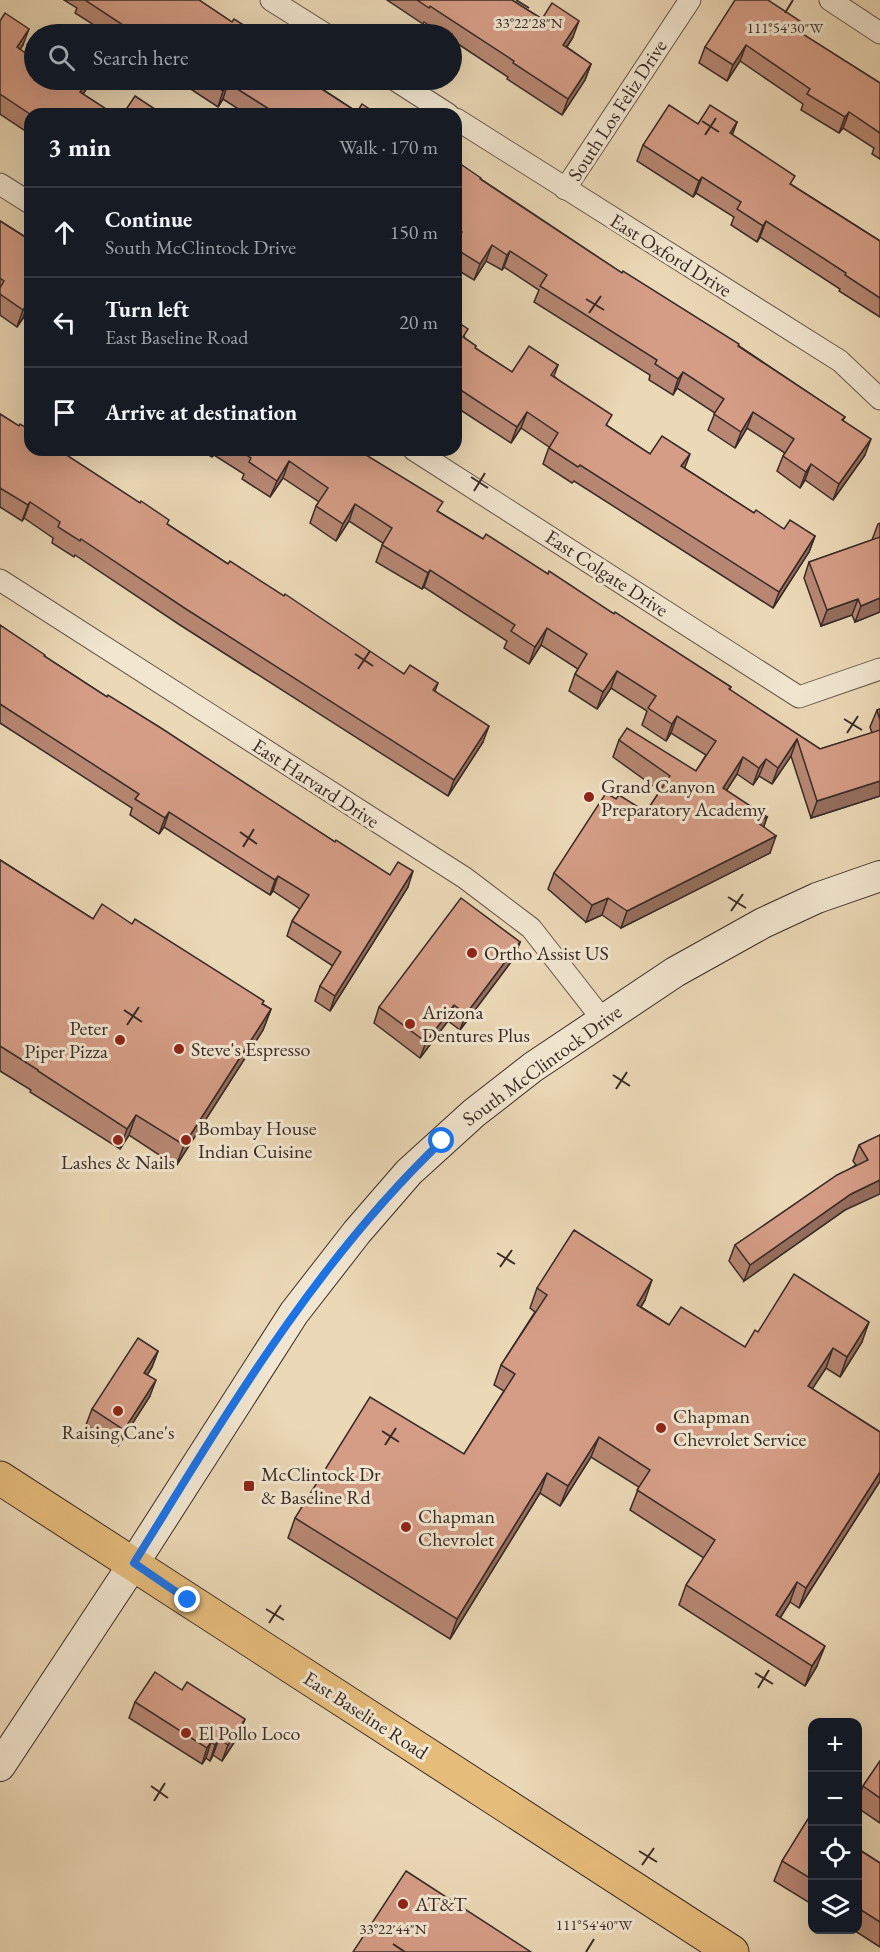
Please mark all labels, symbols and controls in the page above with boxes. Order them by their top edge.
text: 33°22'28"N [495,13,563,32]
text: 111°54'30"W [747,18,823,37]
search box [24,24,462,90]
street label: South Los Feliz Drive [562,34,673,186]
icon: search [45,41,78,74]
text: Search here [93,43,188,72]
text: 3 min [48,130,111,164]
text: Walk · 170 m [339,134,438,160]
text: Continue [105,205,192,234]
street label: East Oxford Drive [605,207,737,303]
icon: ahead [48,216,81,249]
text: 150 m [390,219,438,245]
text: South McClintock Drive [105,234,296,260]
text: Turn left [105,295,189,324]
icon: left [48,306,81,339]
text: 20 m [399,309,438,335]
text: East Baseline Road [105,324,248,350]
icon: arrive [48,396,81,429]
text: Arrive at destination [105,398,297,427]
street label: East Colgate Drive [541,524,674,623]
street label: East Harvard Drive [248,732,385,834]
place label: Grand Canyon Preparatory Academy [601,773,766,822]
marker: Grand Canyon Preparatory Academy [582,790,596,804]
place label: Ortho Assist US [484,940,609,966]
marker: Ortho Assist US [465,946,479,960]
street label: South McClintock Drive [457,998,627,1132]
place label: Arizona Dentures Plus [421,999,530,1048]
place label: Peter Piper Pizza [24,1015,108,1064]
marker: Arizona Dentures Plus [403,1017,417,1031]
marker: Peter Piper Pizza [113,1033,127,1047]
place label: Steve's Espresso [191,1036,310,1062]
marker: Steve's Espresso [172,1042,186,1056]
place label: Bombay House Indian Cuisine [198,1115,317,1164]
route start [428,1127,454,1153]
marker: Lashes & Nails [111,1133,125,1147]
marker: Bombay House Indian Cuisine [179,1133,193,1147]
place label: Lashes & Nails [61,1149,175,1175]
place label: Chapman Chevrolet Service [673,1403,806,1452]
marker: Raising Cane's [111,1404,125,1418]
place label: Raising Cane's [62,1419,174,1445]
marker: Chapman Chevrolet Service [654,1421,668,1435]
place label: McClintock Dr & Baseline Rd [261,1461,381,1510]
marker: McClintock Dr & Baseline Rd [242,1479,256,1493]
place label: Chapman Chevrolet [418,1503,495,1552]
marker: Chapman Chevrolet [399,1520,413,1534]
route end [174,1586,200,1612]
street label: East Baseline Road [299,1665,434,1765]
map controls [808,1718,862,1934]
button: + [808,1718,862,1772]
place label: El Pollo Loco [198,1720,301,1746]
marker: El Pollo Loco [179,1726,193,1740]
button: − [808,1772,862,1826]
button: locate [808,1826,862,1880]
button: layers [808,1880,862,1934]
place label: AT&T [414,1891,467,1917]
marker: AT&T [396,1897,410,1911]
text: 111°54'40"W [556,1915,632,1934]
text: 33°22'44"N [359,1919,427,1938]

